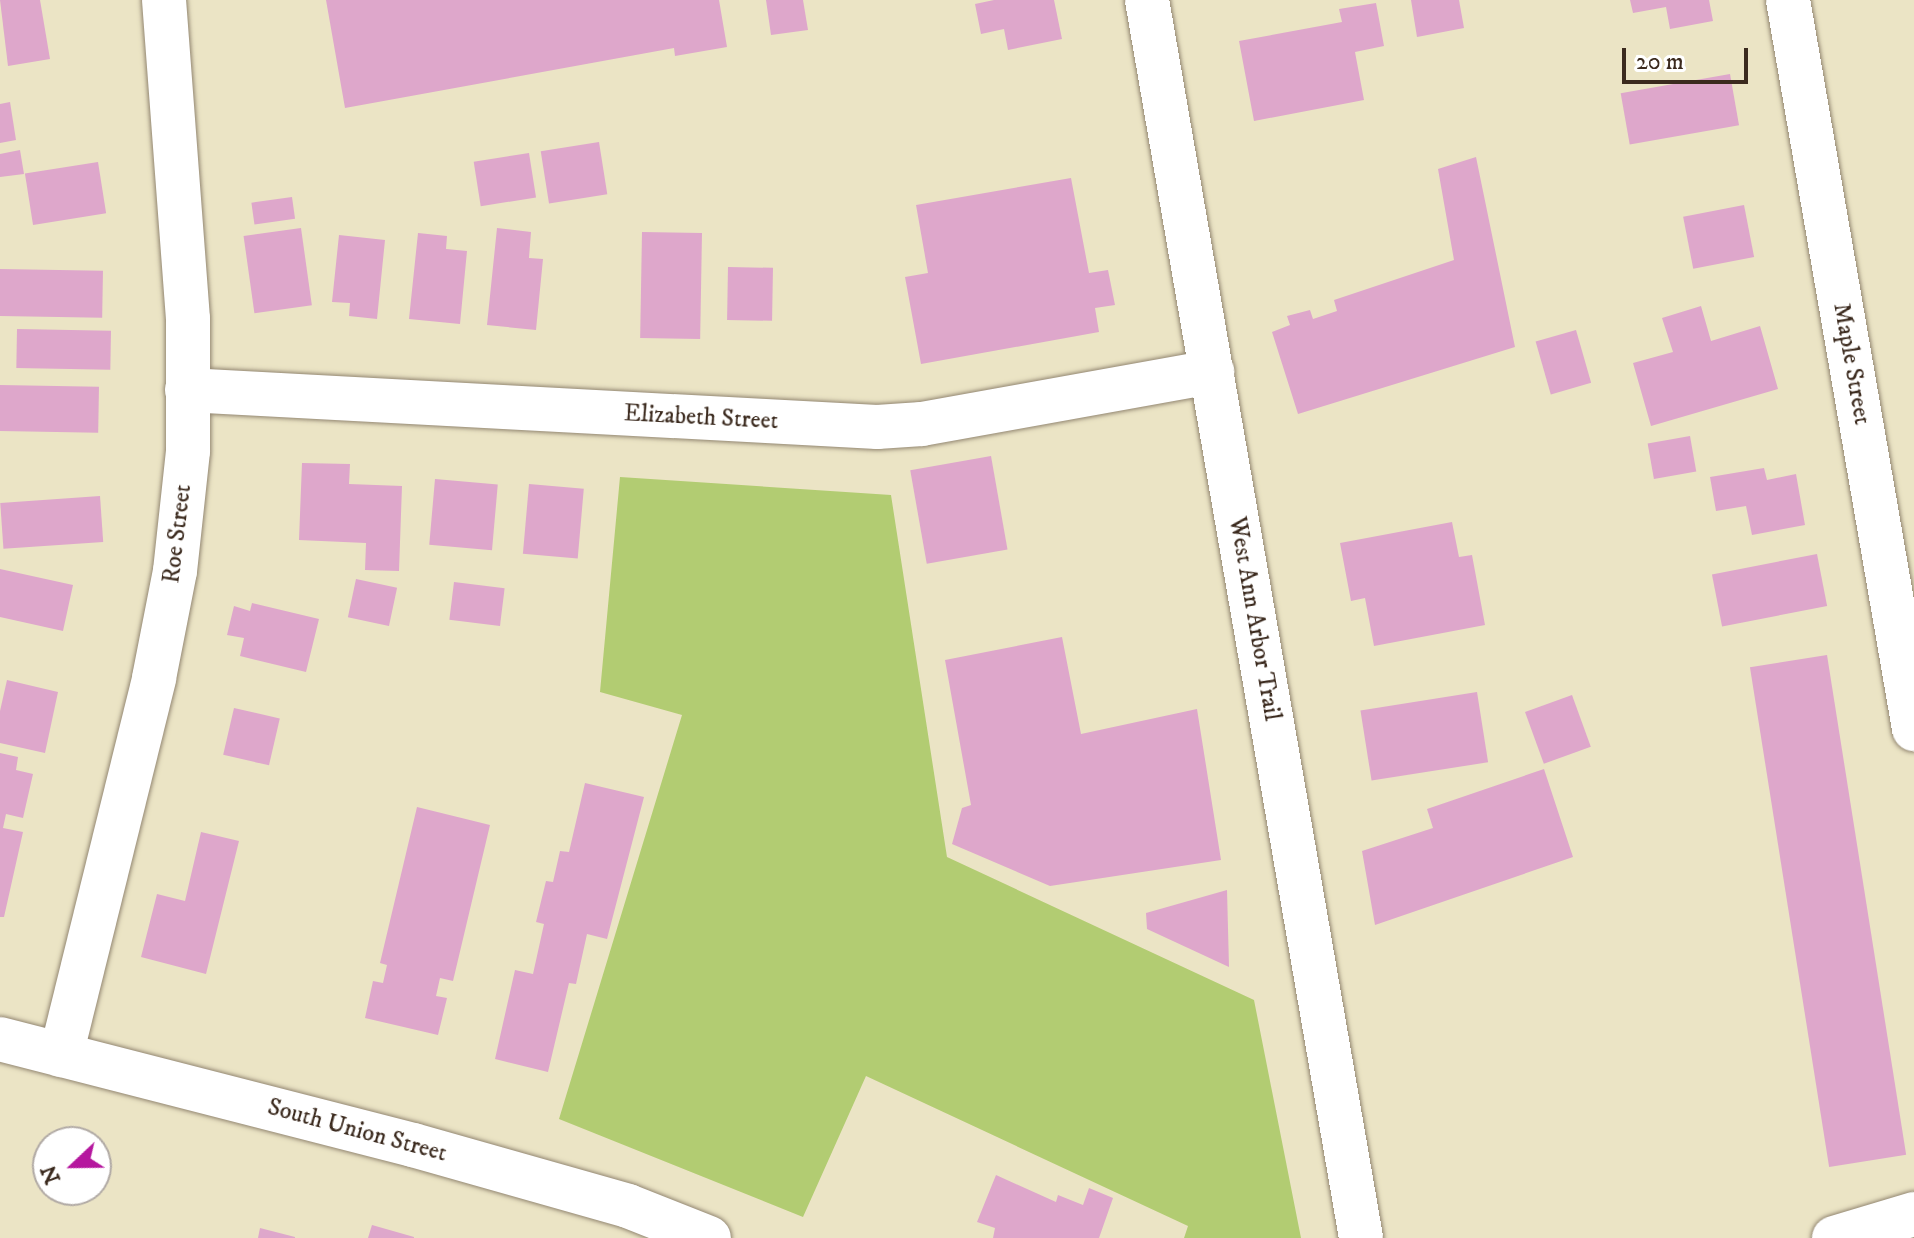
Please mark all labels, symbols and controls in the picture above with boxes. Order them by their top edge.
scale bar [1626,32,1752,82]
text: 20 m [1636,47,1684,77]
street label: Maple Street [1826,301,1876,427]
street label: Elizabeth Street [623,400,779,436]
street label: Roe Street [158,483,198,585]
street label: West Ann Arbor Trail [1222,515,1286,723]
street label: South Union Street [264,1093,450,1169]
north arrow [32,1126,112,1206]
text: N [35,1161,67,1188]

